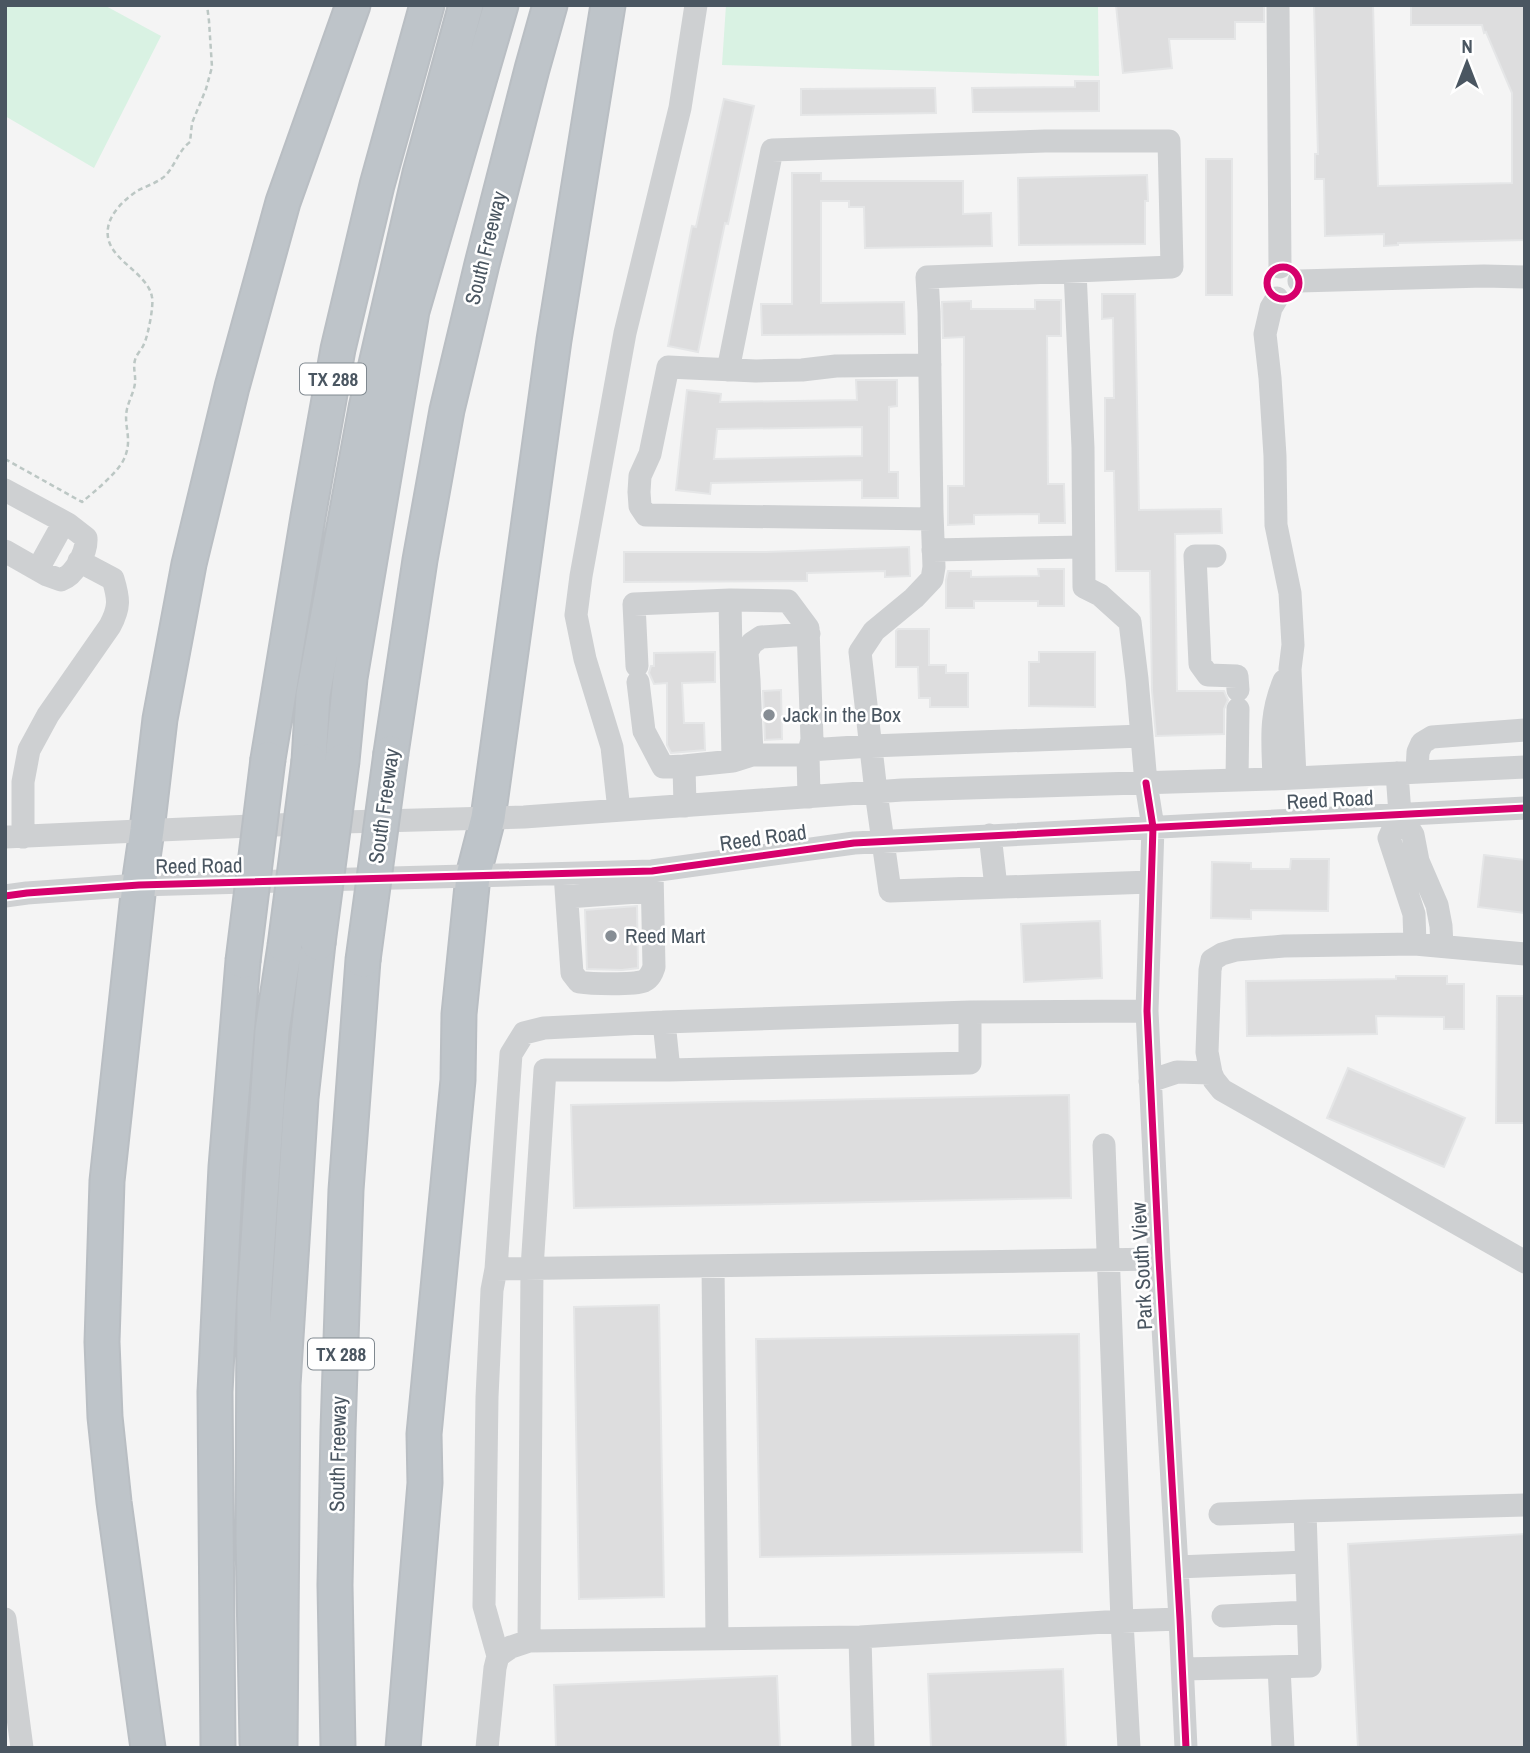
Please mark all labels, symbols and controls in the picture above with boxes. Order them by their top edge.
north arrow [1432,28,1502,98]
text: N [1461,33,1473,59]
street label: South Freeway [457,188,514,308]
road number: TX 288 [300,364,366,394]
place label: Jack in the Box [783,700,901,729]
marker: Jack in the Box [761,707,777,723]
street label: South Freeway [361,746,406,865]
street label: Reed Road [1286,783,1374,816]
street label: Reed Road [718,817,808,858]
street label: Reed Road [155,850,243,881]
place label: Reed Mart [625,921,706,950]
marker: Reed Mart [603,928,619,944]
street label: Park South View [1124,1201,1159,1331]
road number: TX 288 [308,1338,374,1370]
street label: South Freeway [322,1395,353,1512]

